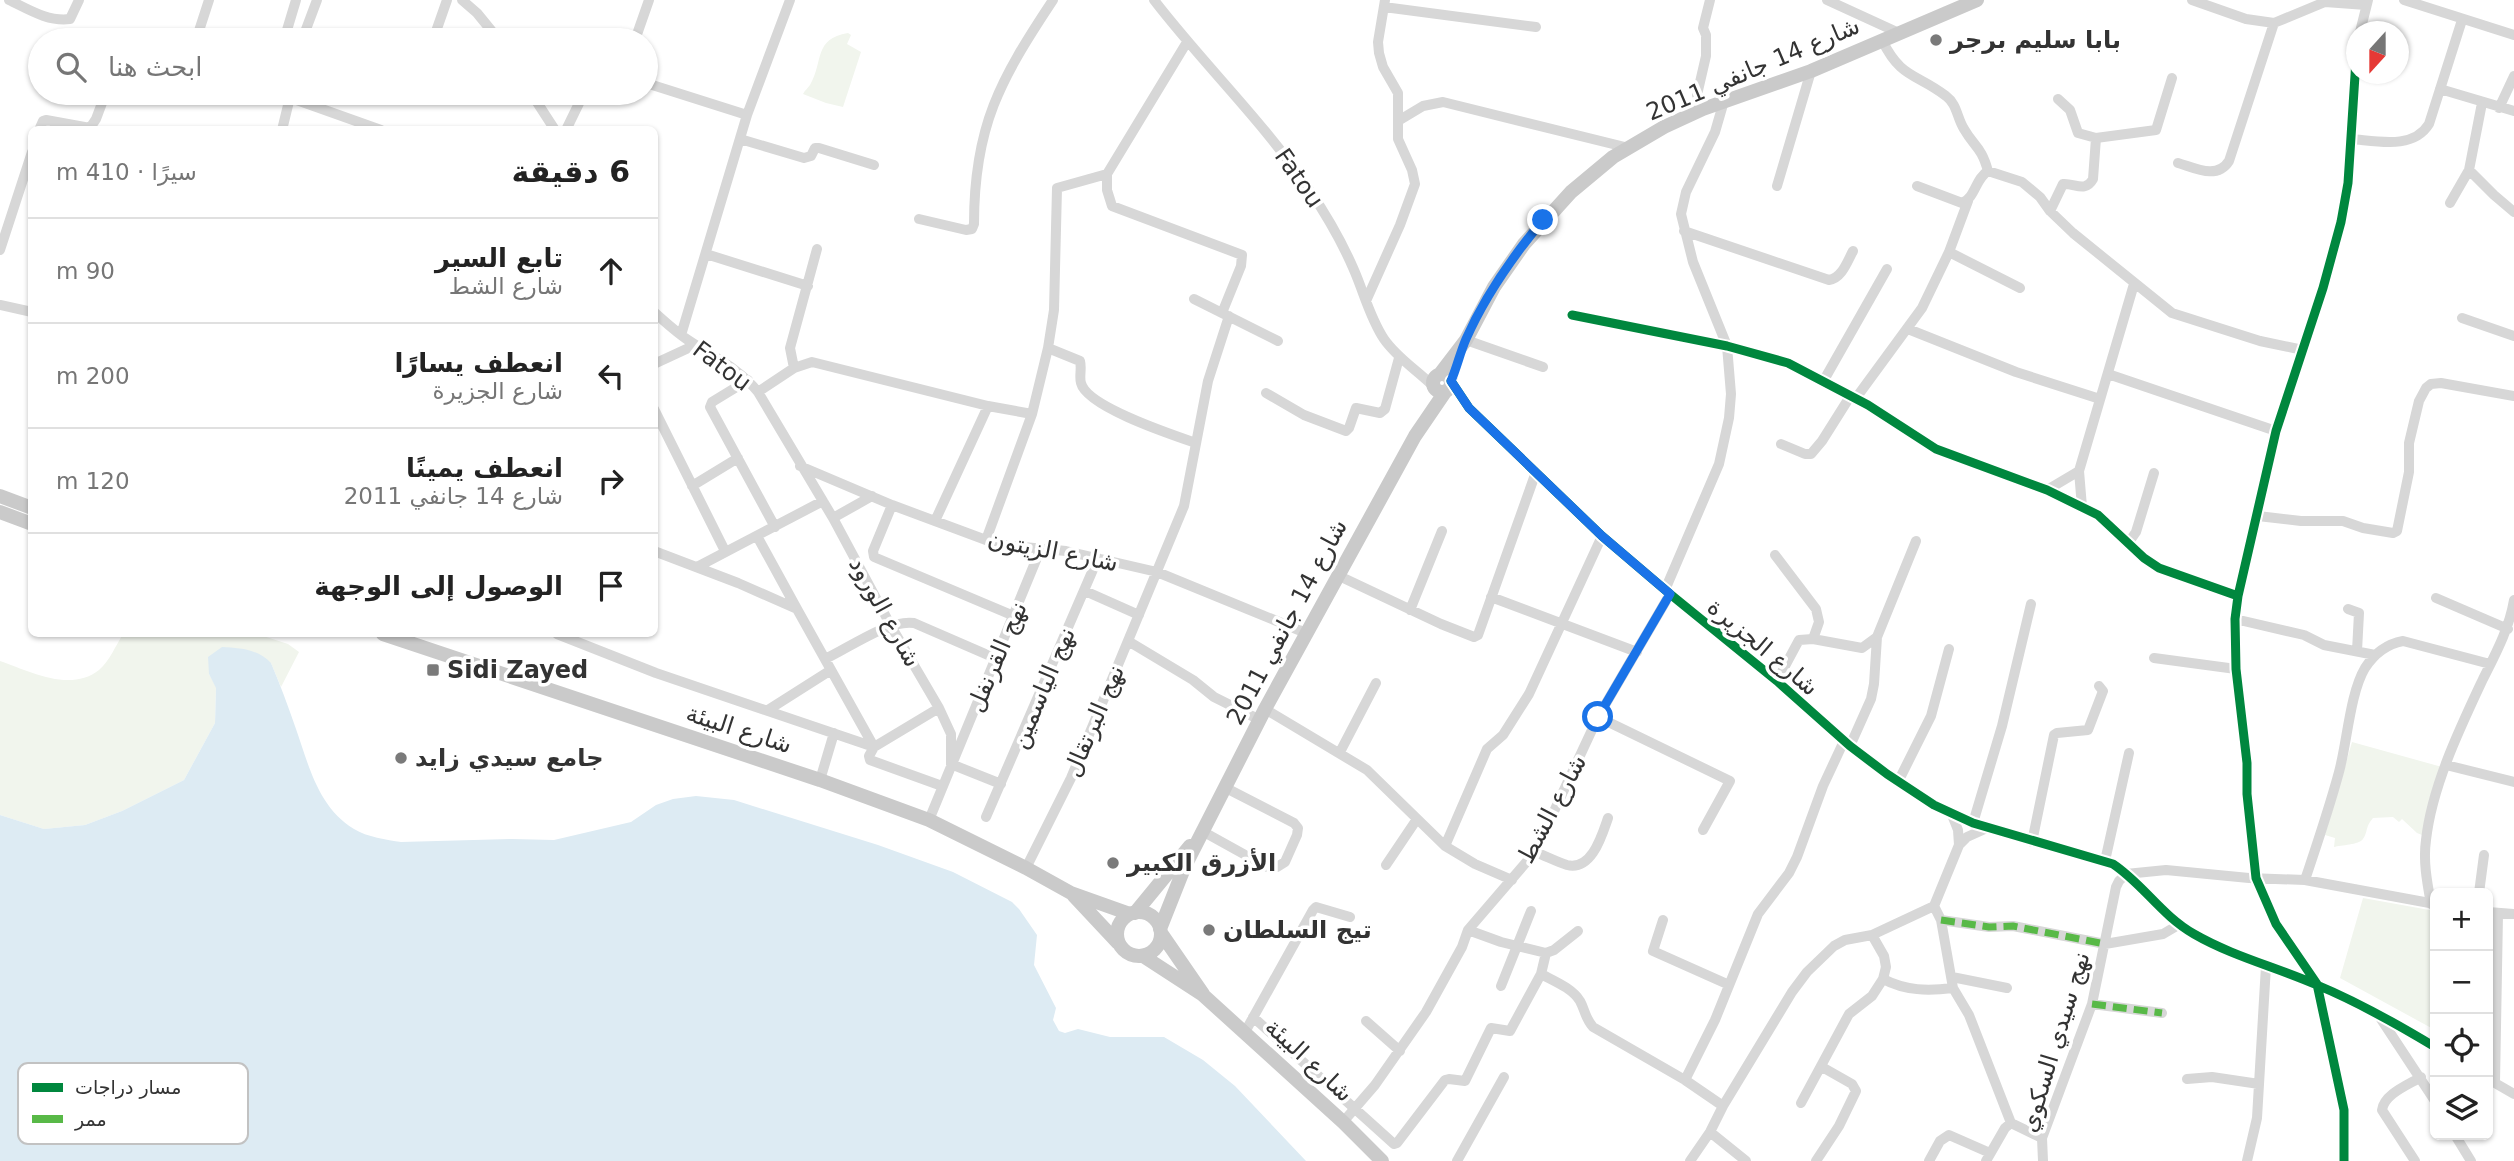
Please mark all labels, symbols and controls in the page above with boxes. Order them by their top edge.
street label: شارع 14 جانفي 2011 [1642,11,1864,127]
north arrow [2346,21,2409,84]
place label: بابا سليم برجر [1949,26,2121,54]
search box [28,28,658,105]
marker: بابا سليم برجر [1928,32,1944,48]
icon: search [52,48,90,86]
text: ابحث هنا [108,52,203,82]
street label: Fatou [1269,143,1329,213]
text: 6 دقيقة [512,154,630,189]
text: سيرًا · 410 m [56,159,197,185]
route end [1527,204,1558,235]
text: تابع السير [435,243,563,273]
icon: ahead [592,252,630,290]
text: 90 m [56,258,115,284]
text: شارع الشط [449,273,563,299]
street label: Fatou [687,335,757,397]
text: انعطف يسارًا [394,348,563,378]
icon: left [592,357,630,395]
text: 200 m [56,363,130,389]
text: شارع الجزيرة [433,378,563,404]
text: انعطف يمينًا [406,453,563,483]
icon: right [592,462,630,500]
text: 120 m [56,468,130,494]
text: شارع 14 جانفي 2011 [344,483,563,509]
street label: شارع 14 جانفي 2011 [1221,514,1353,730]
street label: شارع الزيتون [985,525,1121,577]
street label: شارع الورود [843,552,927,672]
icon: arrive [592,567,630,605]
text: الوصول إلى الوجهة [314,571,563,601]
street label: شارع الجزيرة [1702,593,1824,701]
street label: نهج القرنفل [961,598,1033,716]
street label: نهج الياسمين [1005,623,1081,753]
place label: Sidi Zayed [447,656,588,684]
street label: نهج البرتقال [1058,661,1130,781]
marker: Sidi Zayed [425,662,441,678]
street label: شارع البيئة [683,699,795,759]
route start [1582,701,1613,732]
place label: جامع سيدي زايد [415,744,603,772]
marker: جامع سيدي زايد [393,750,409,766]
street label: شارع الشط [1512,750,1592,868]
place label: الأزرق الكبير [1126,848,1276,877]
marker: الأزرق الكبير [1105,855,1121,871]
map controls [2430,888,2493,1140]
button: + [2430,888,2493,951]
place label: تيج السلطان [1223,916,1372,944]
marker: تيج السلطان [1201,922,1217,938]
street label: نهج سيدي السكوي [2014,948,2096,1136]
button: − [2430,951,2493,1014]
street label: شارع البيئة [1259,1012,1359,1108]
button: locate [2430,1014,2493,1077]
legend [18,1063,248,1144]
text: مسار دراجات [75,1076,181,1099]
button: layers [2430,1077,2493,1140]
text: ممر [74,1108,107,1131]

